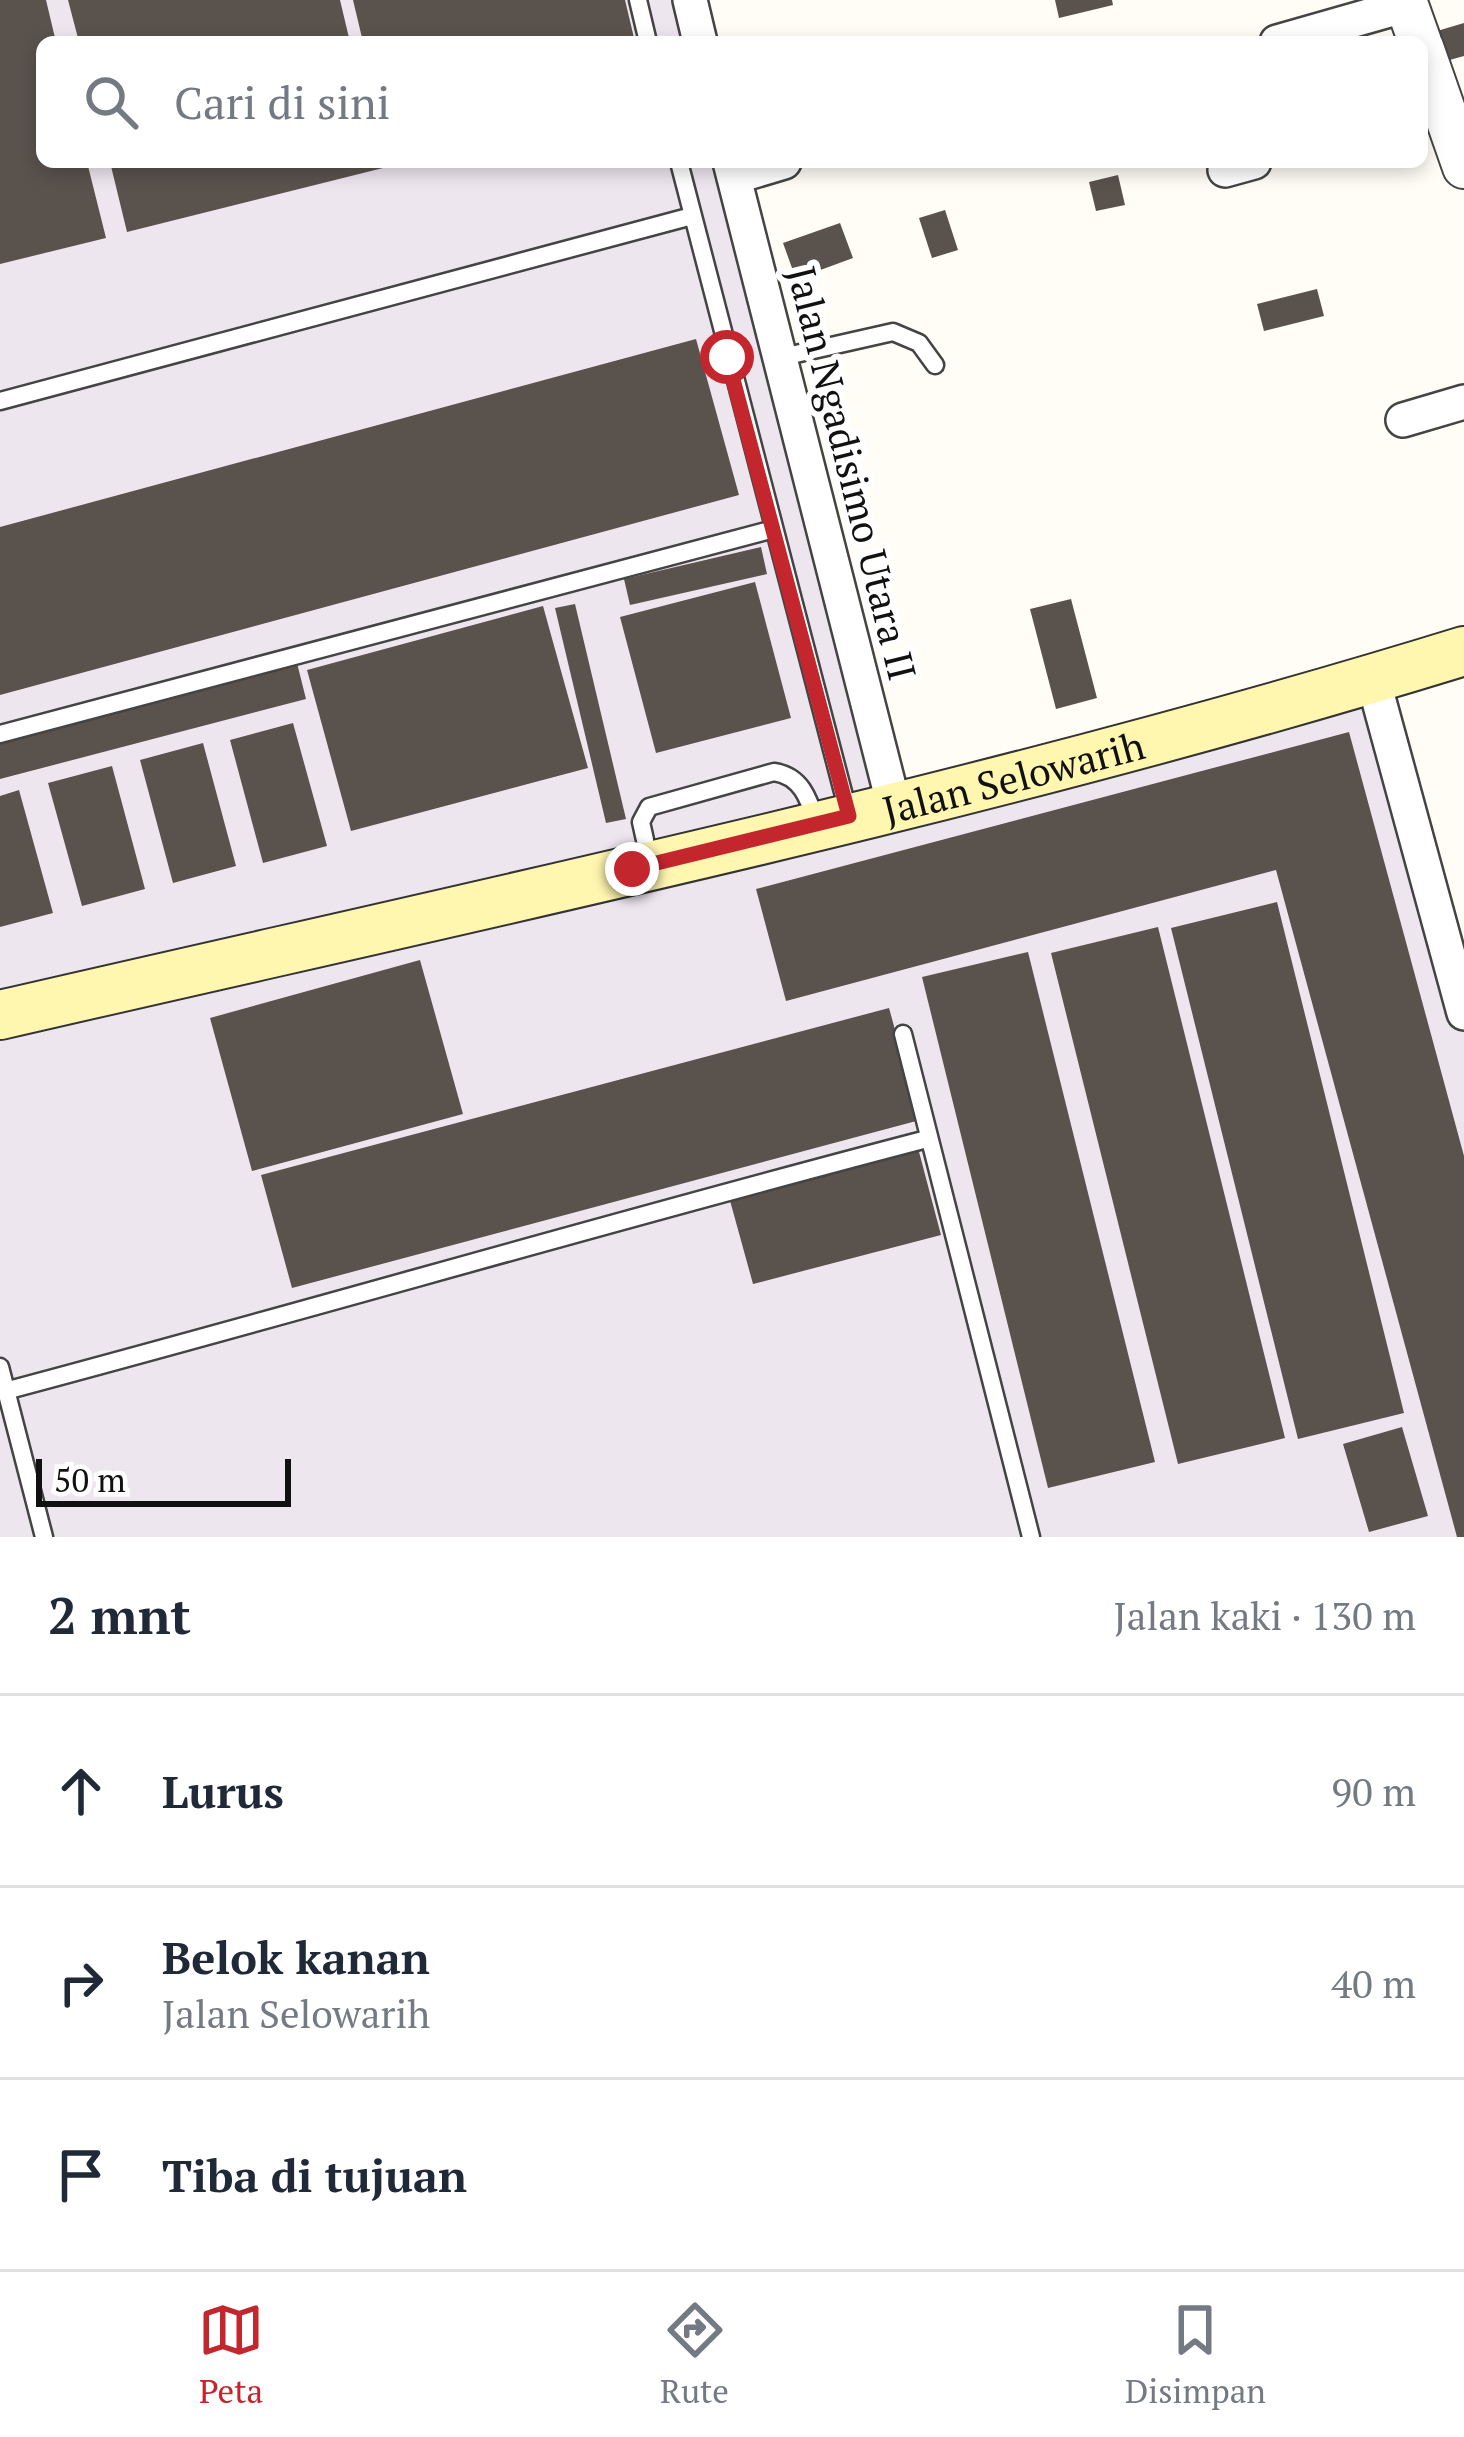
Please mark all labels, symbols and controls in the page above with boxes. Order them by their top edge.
search box [36,36,1428,168]
icon: search [78,69,144,135]
text: Cari di sini [174,72,390,132]
street label: Jalan Ngadisimo Utara II [776,261,930,685]
route start [700,330,754,384]
street label: Jalan Selowarih [877,718,1150,835]
route end [605,842,659,896]
scale bar [36,1453,291,1506]
text: 50 m [54,1458,126,1501]
text: 2 mnt [48,1581,191,1649]
text: Jalan kaki · 130 m [1113,1589,1416,1641]
icon: ahead [48,1758,114,1824]
text: Lurus [162,1761,284,1821]
text: 90 m [1331,1765,1416,1817]
text: Belok kanan [162,1927,430,1987]
icon: right [48,1950,114,2016]
text: 40 m [1331,1957,1416,2009]
text: Jalan Selowarih [162,1987,430,2039]
icon: arrive [48,2142,114,2208]
text: Tiba di tujuan [162,2145,467,2205]
tab: Peta [198,2297,264,2412]
tab: Rute [660,2297,729,2412]
tab: Disimpan [1125,2297,1266,2412]

